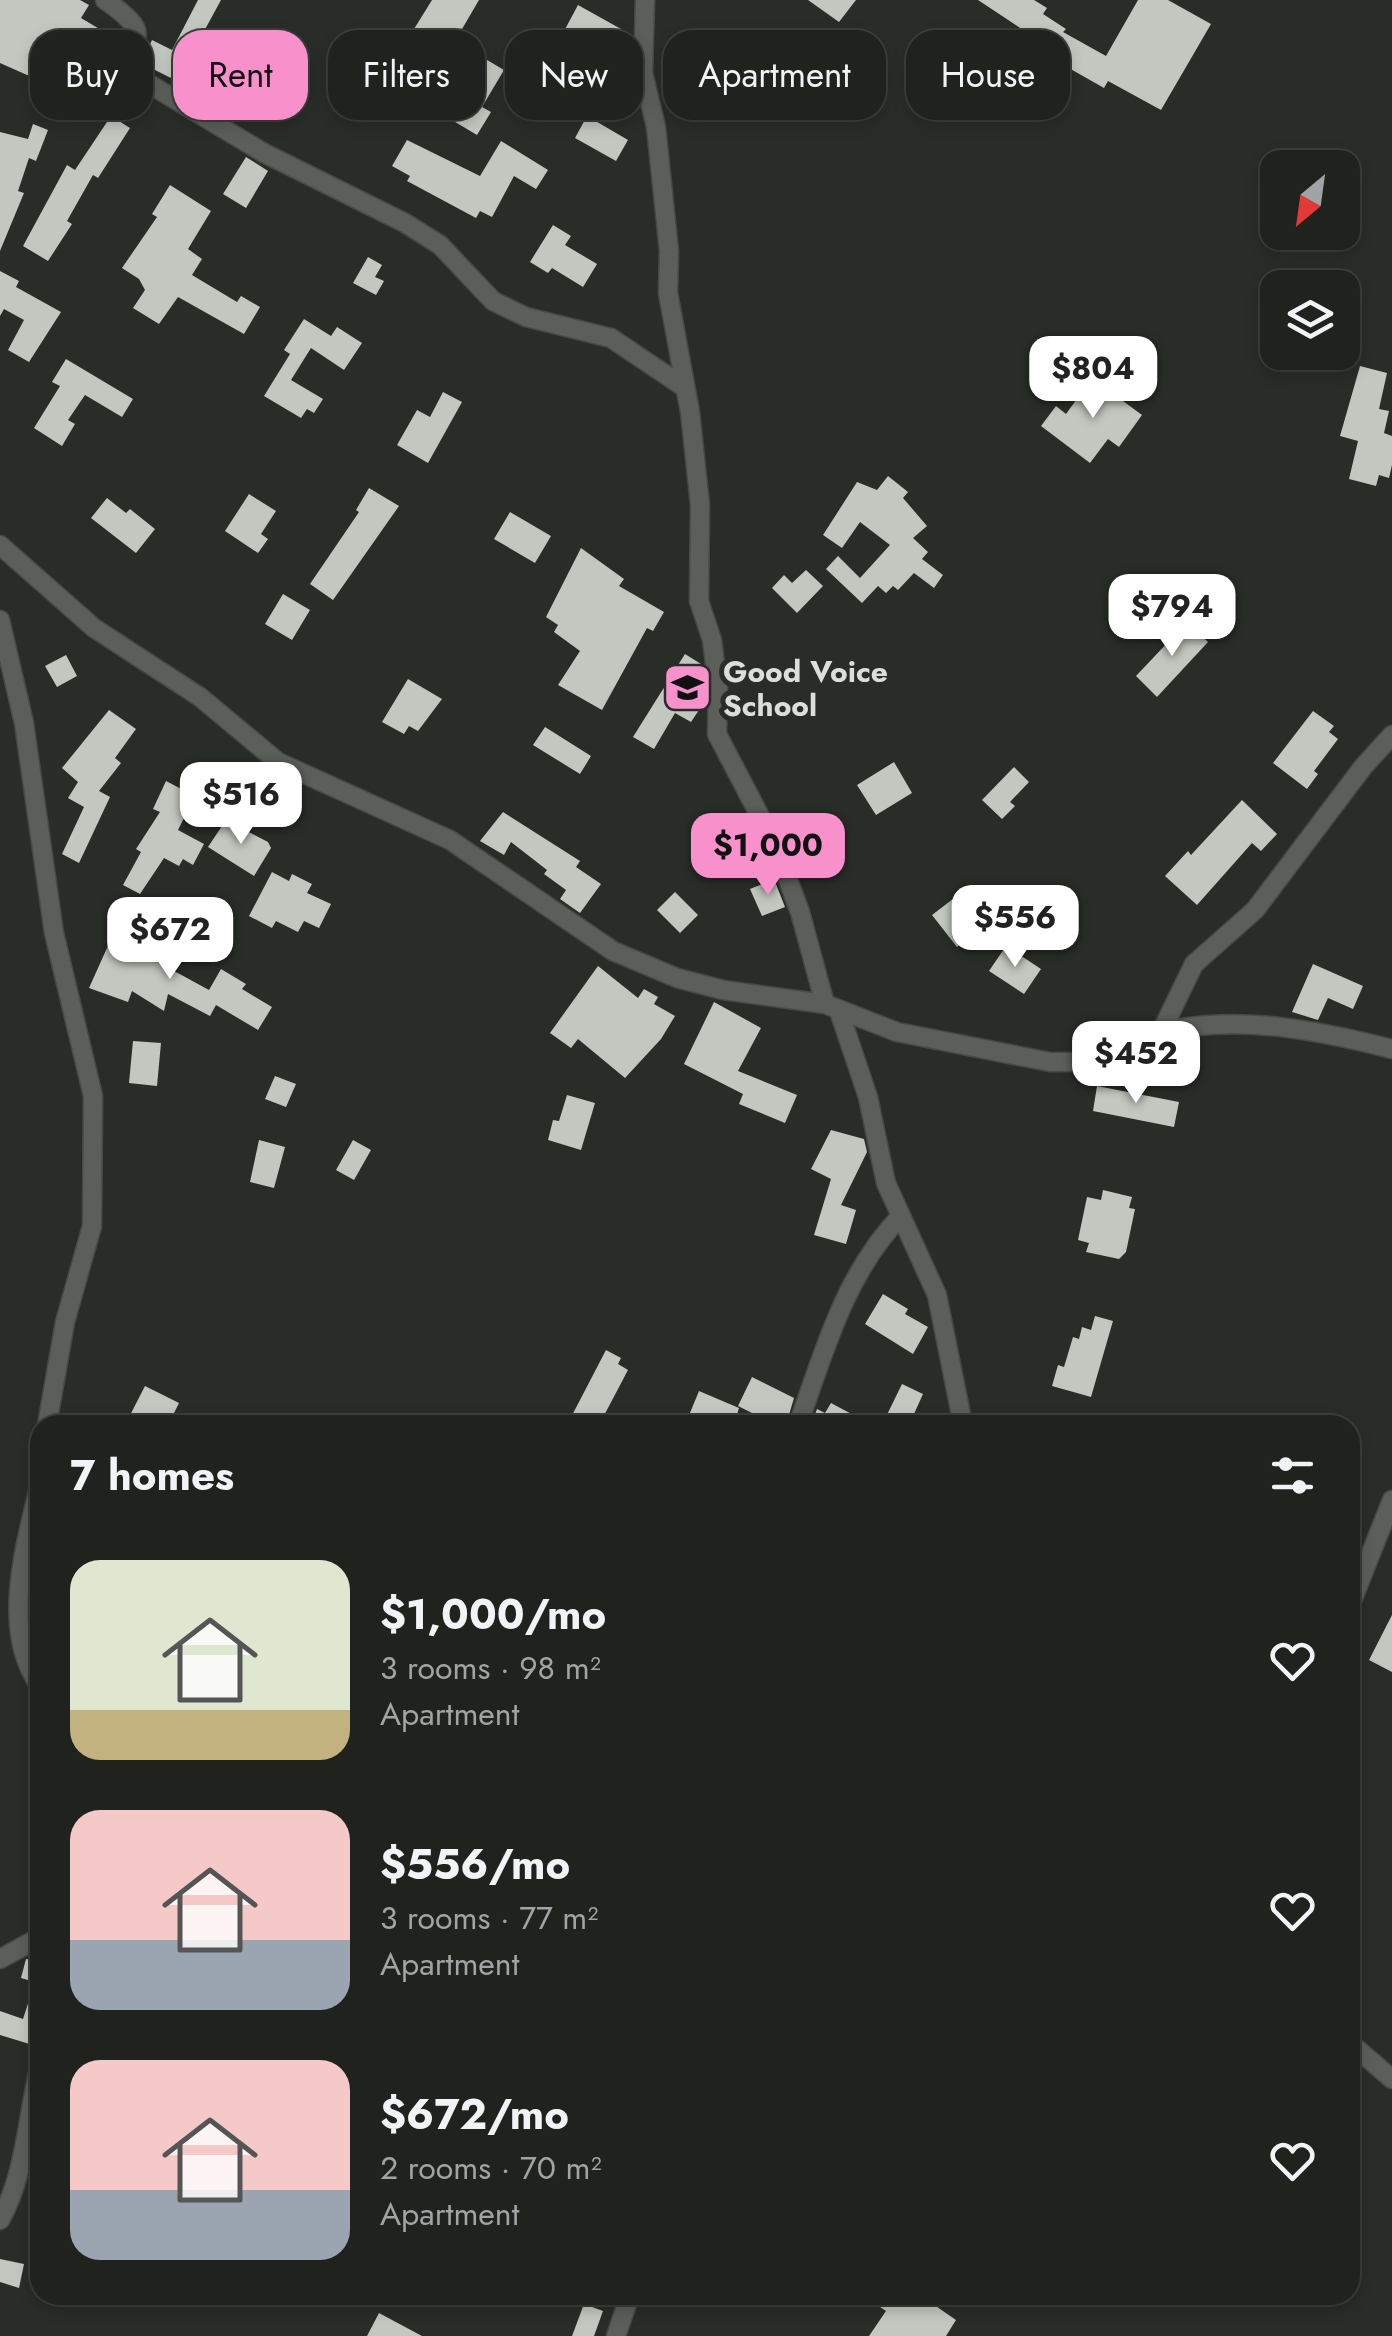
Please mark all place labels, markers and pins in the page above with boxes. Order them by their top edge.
pin: $804 [1034,336,1152,421]
pin: $794 [1113,574,1231,659]
place label: Good Voice School [723,650,888,727]
school or university icon: Good Voice School [662,662,714,714]
pin: $516 [182,762,300,847]
pin: $1,000 [687,813,849,898]
pin: $556 [956,885,1074,970]
pin: $672 [111,897,229,982]
pin: $452 [1077,1021,1195,1106]

